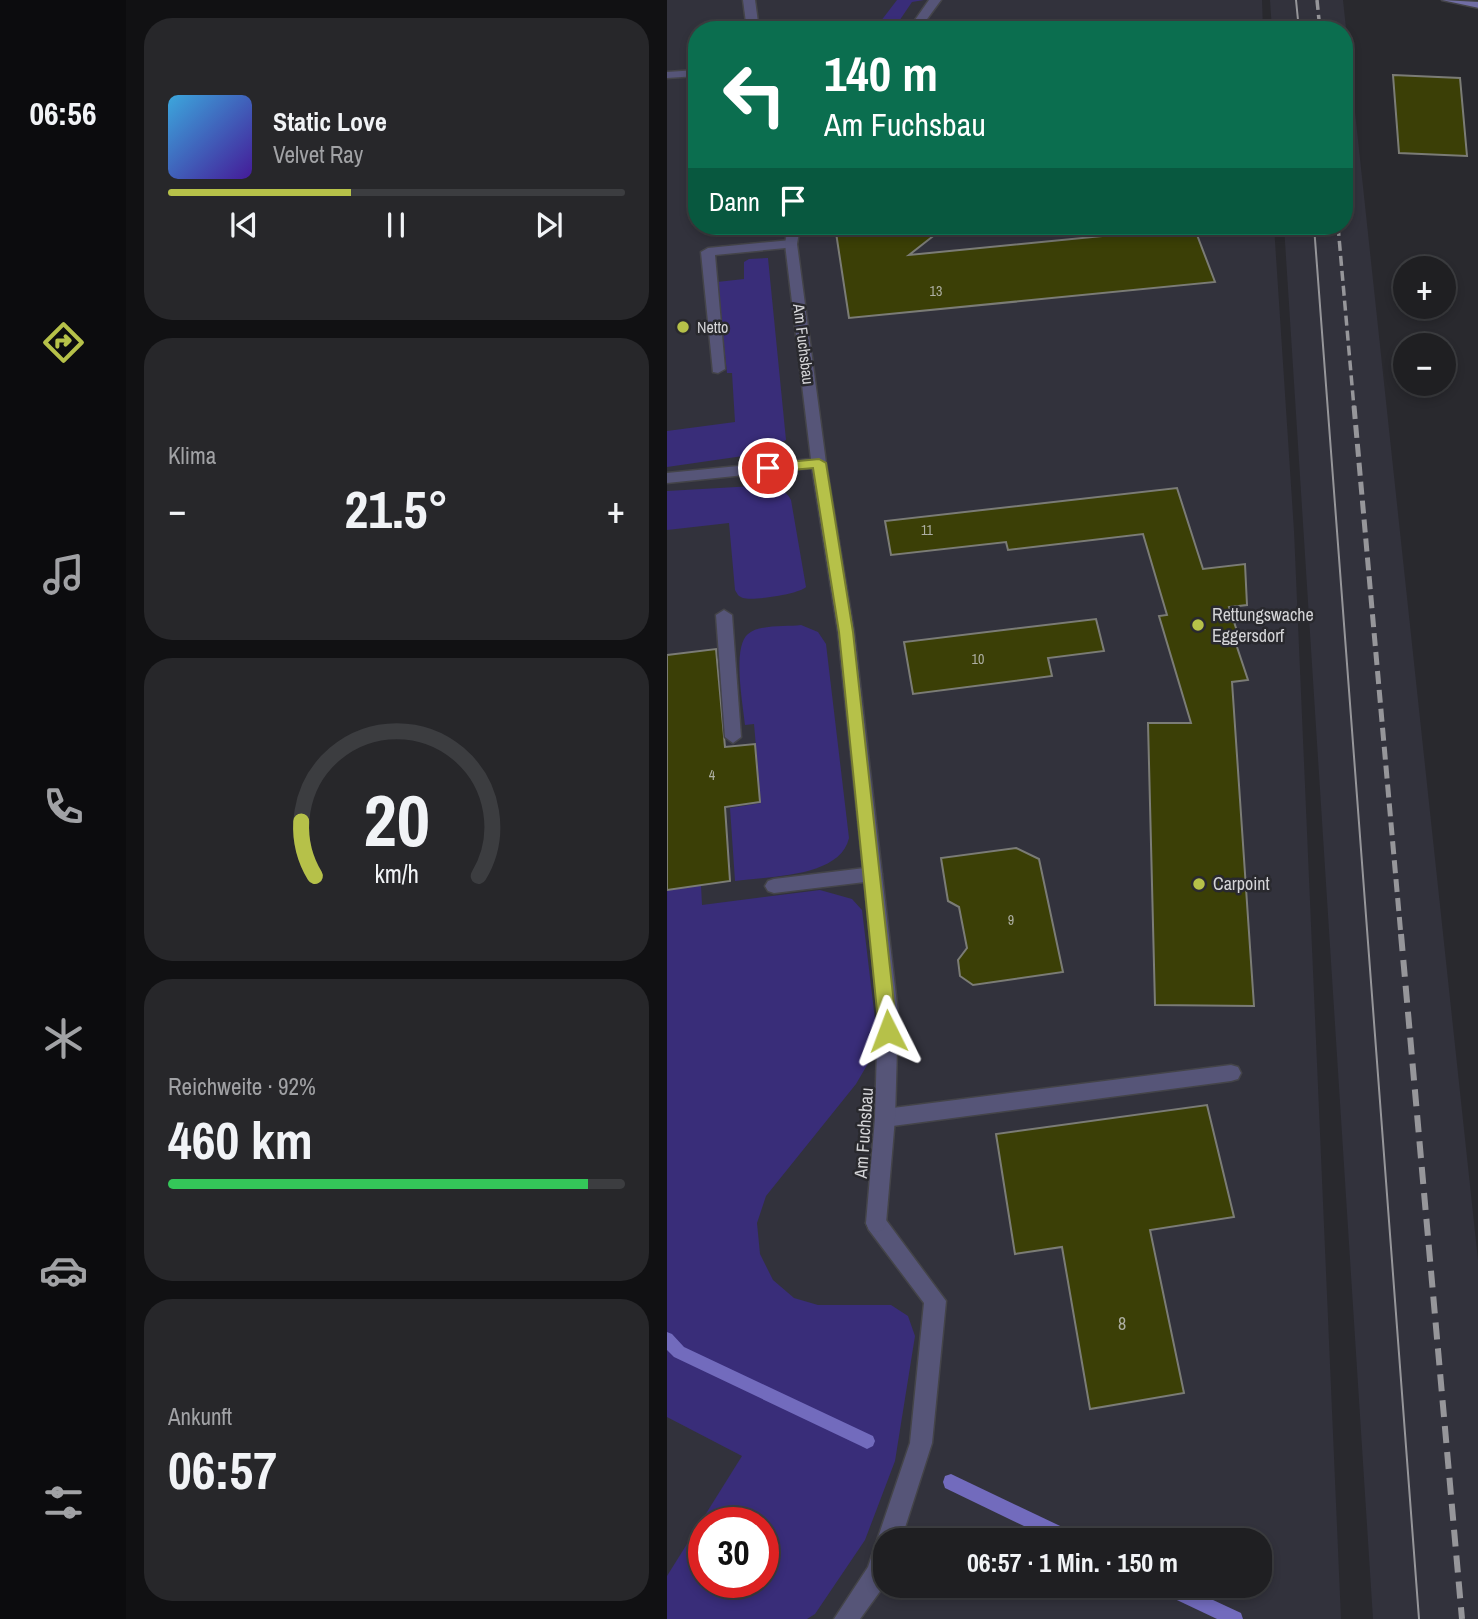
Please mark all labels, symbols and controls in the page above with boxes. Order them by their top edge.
text: 140 m [824,40,938,106]
icon: left [709,49,800,140]
text: 06:56 [29,92,97,135]
text: Am Fuchsbau [824,103,986,146]
text: Static Love [273,104,387,139]
text: Velvet Ray [273,139,363,170]
icon: arrive [774,182,812,220]
text: Dann [709,184,760,219]
icon: previous [225,206,263,244]
icon: pause [377,206,415,244]
icon: next [530,206,568,244]
map controls [1393,256,1456,396]
button: + [1393,256,1456,319]
house number: 13 [930,282,942,300]
street label: Am Fuchsbau [788,301,820,386]
place label: Netto [697,316,728,338]
icon: directions [39,318,88,367]
marker: Netto [675,319,691,335]
button: − [1393,333,1456,396]
pin [738,438,798,498]
text: Klima [168,440,216,471]
icon: arrive [749,449,787,487]
text: 21.5° [345,474,448,544]
text: − [168,484,186,535]
text: + [607,484,625,535]
house number: 11 [921,521,934,539]
icon: music [39,550,88,599]
place label: Rettungswache Eggersdorf [1212,602,1314,648]
marker: Rettungswache Eggersdorf [1190,617,1206,633]
house number: 10 [972,650,984,668]
house number: 4 [709,766,716,784]
text: 20 [363,771,430,869]
icon: phone [39,782,88,831]
text: km/h [374,856,419,890]
place label: Carpoint [1213,871,1270,896]
marker: Carpoint [1191,876,1207,892]
house number: 9 [1008,911,1014,929]
position arrow [851,994,925,1068]
icon: climate [39,1014,88,1063]
text: Reichweite · 92% [168,1071,316,1102]
street label: Am Fuchsbau [848,1087,879,1180]
text: 460 km [168,1105,313,1175]
icon: car [39,1246,88,1295]
house number: 8 [1118,1311,1126,1336]
text: Ankunft [168,1401,232,1432]
text: 06:57 [168,1435,277,1505]
icon: filters [39,1478,88,1527]
speed limit sign: 30 [688,1507,779,1598]
text: 06:57 · 1 Min. · 150 m [967,1545,1178,1580]

